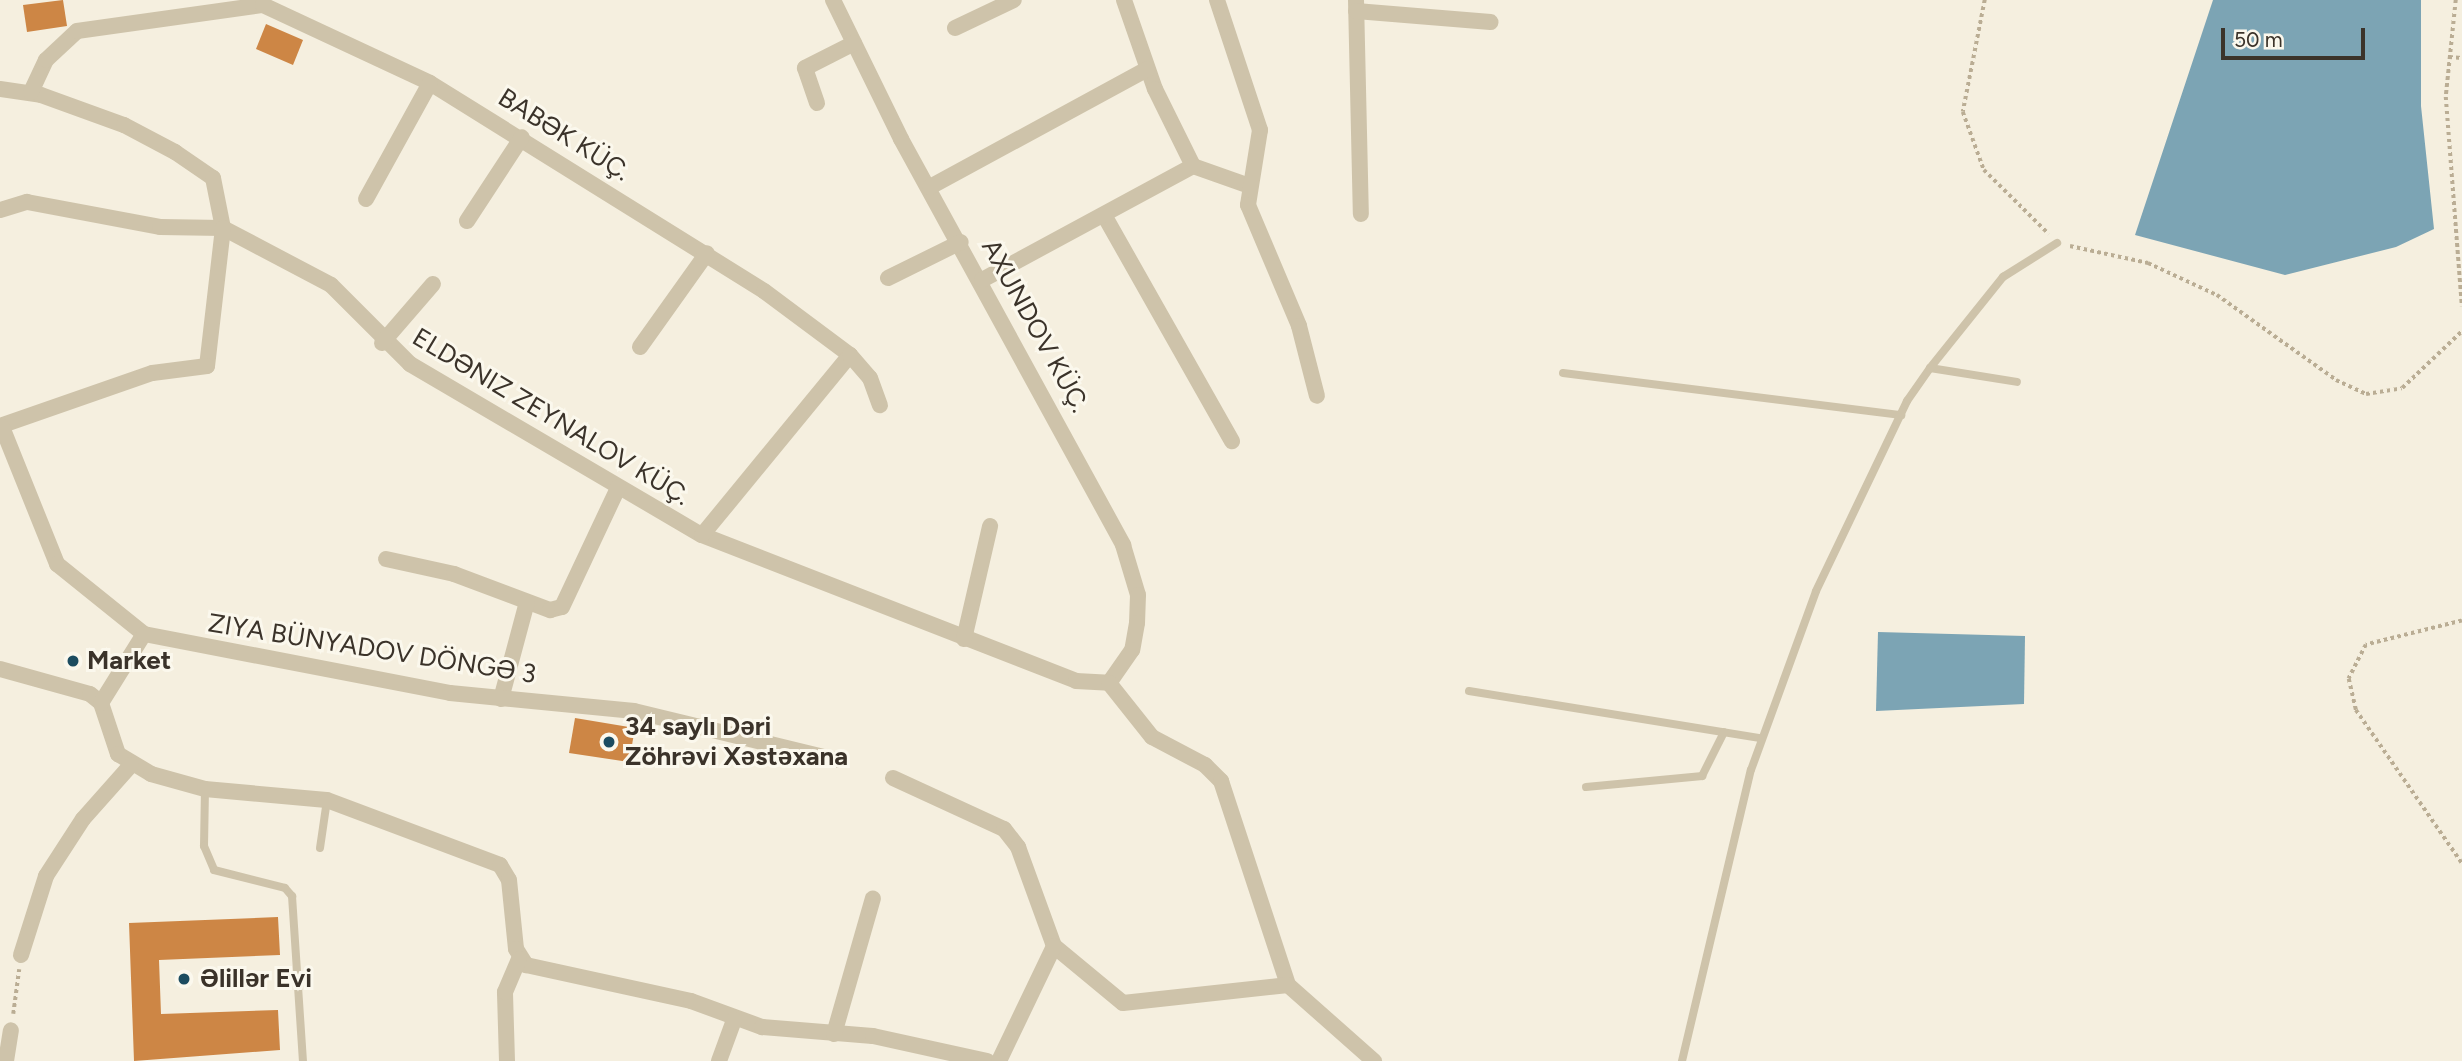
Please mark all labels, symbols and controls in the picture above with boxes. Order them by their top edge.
scale bar [2224,14,2368,58]
text: 50 m [2234,27,2283,52]
street label: BABƏK KÜÇ. [492,82,636,188]
street label: AXUNDOV KÜÇ. [975,234,1095,418]
street label: ELDƏNIZ ZEYNALOV KÜÇ. [407,322,695,512]
street label: ZIYA BÜNYADOV DÖNGƏ 3 [206,608,538,690]
place label: Market [87,645,171,677]
marker: Market [65,653,81,669]
place label: 34 saylı Dəri Zöhrəvi Xəstəxana [625,711,848,772]
marker: 34 saylı Dəri Zöhrəvi Xəstəxana [599,732,619,752]
place label: Əlillər Evi [200,963,312,995]
marker: Əlillər Evi [174,969,194,989]

